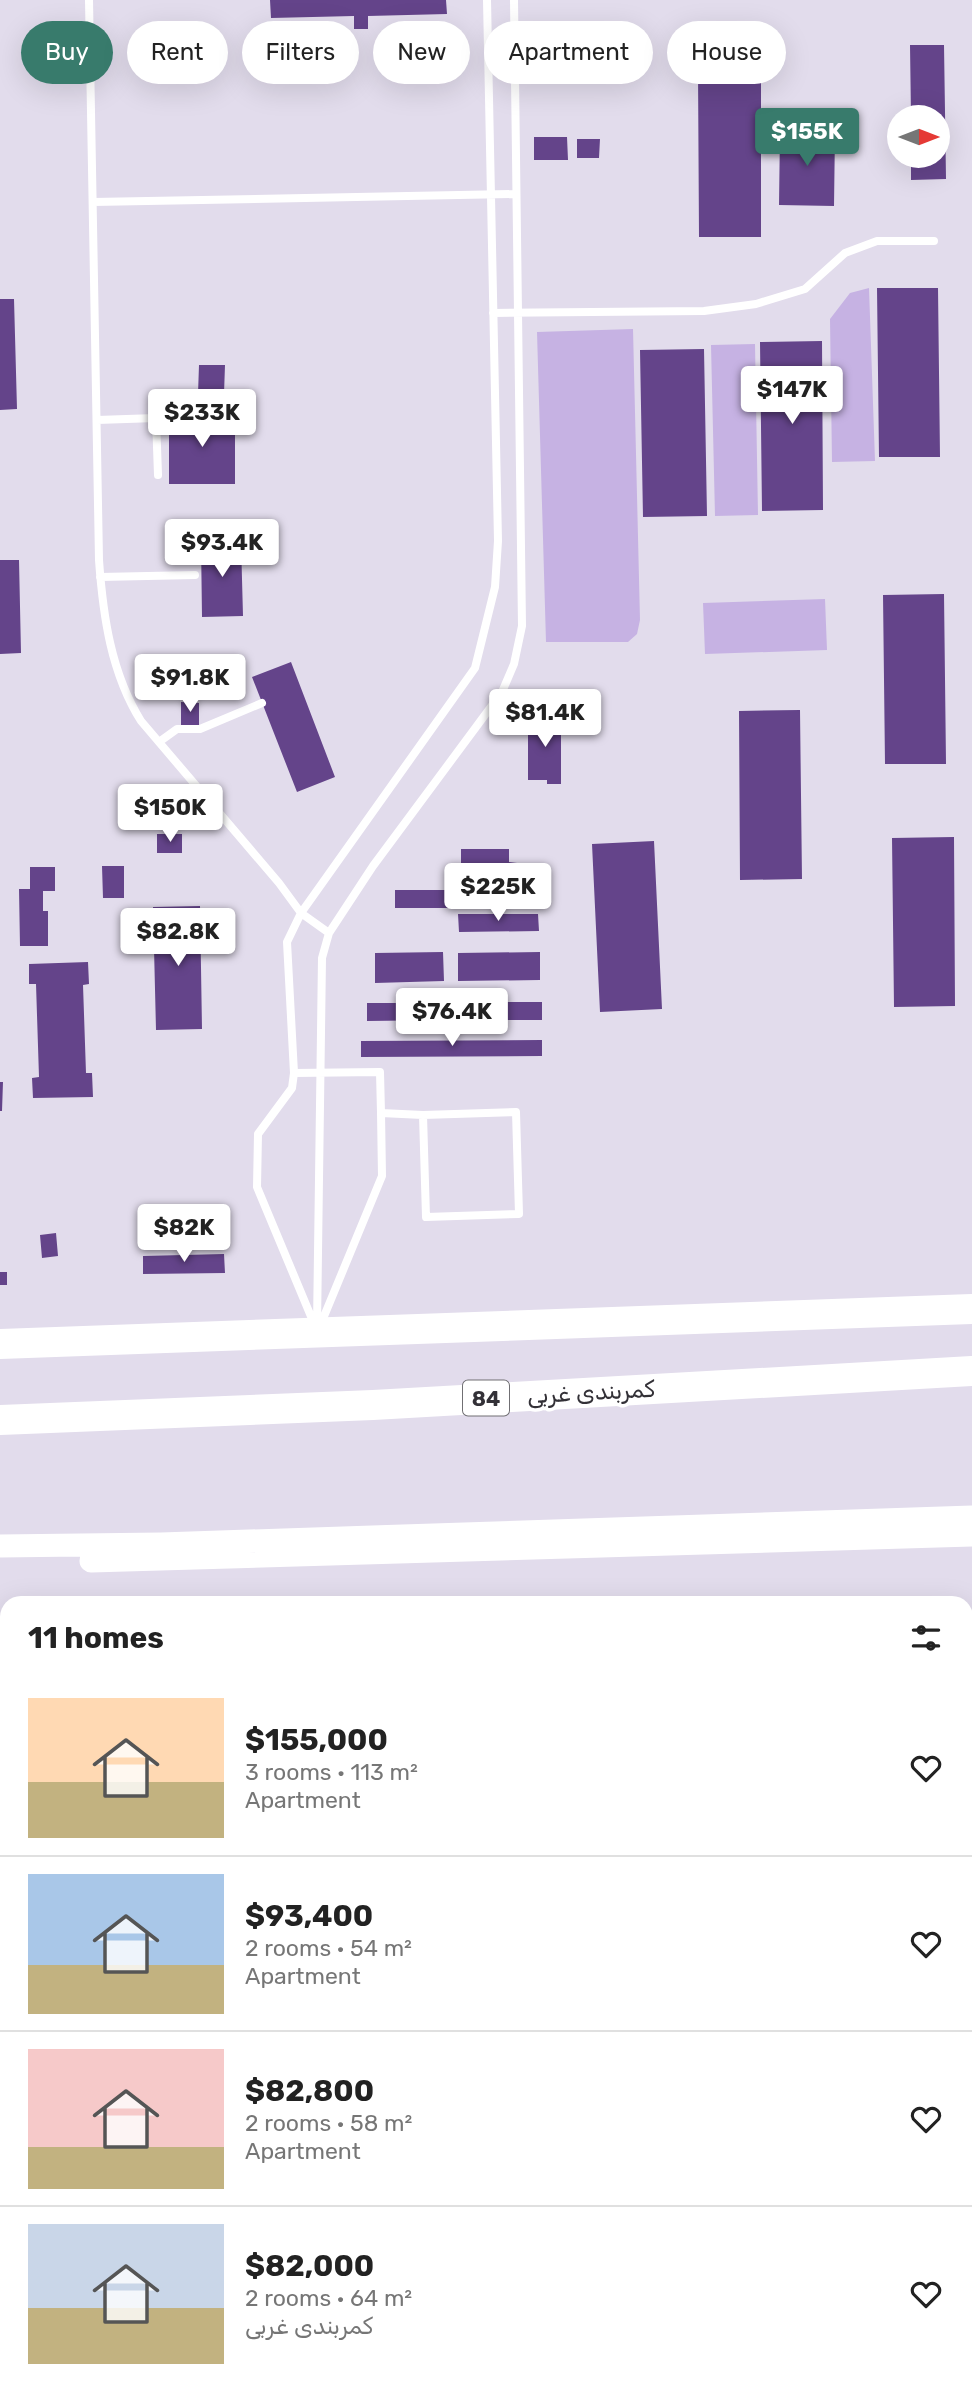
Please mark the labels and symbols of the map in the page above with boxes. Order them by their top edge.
north arrow [887,105,950,168]
pin: $155K [758,108,856,168]
pin: $147K [743,366,841,426]
pin: $233K [153,390,251,449]
pin: $93.4K [165,520,279,579]
pin: $91.8K [133,654,247,714]
pin: $81.4K [488,690,602,749]
pin: $150K [121,784,219,844]
pin: $225K [449,864,547,923]
pin: $82.8K [121,908,235,968]
pin: $76.4K [395,988,509,1048]
pin: $82K [143,1204,225,1264]
street label: کمربندی غربی [526,1375,656,1409]
road number: 84 [463,1380,509,1416]

